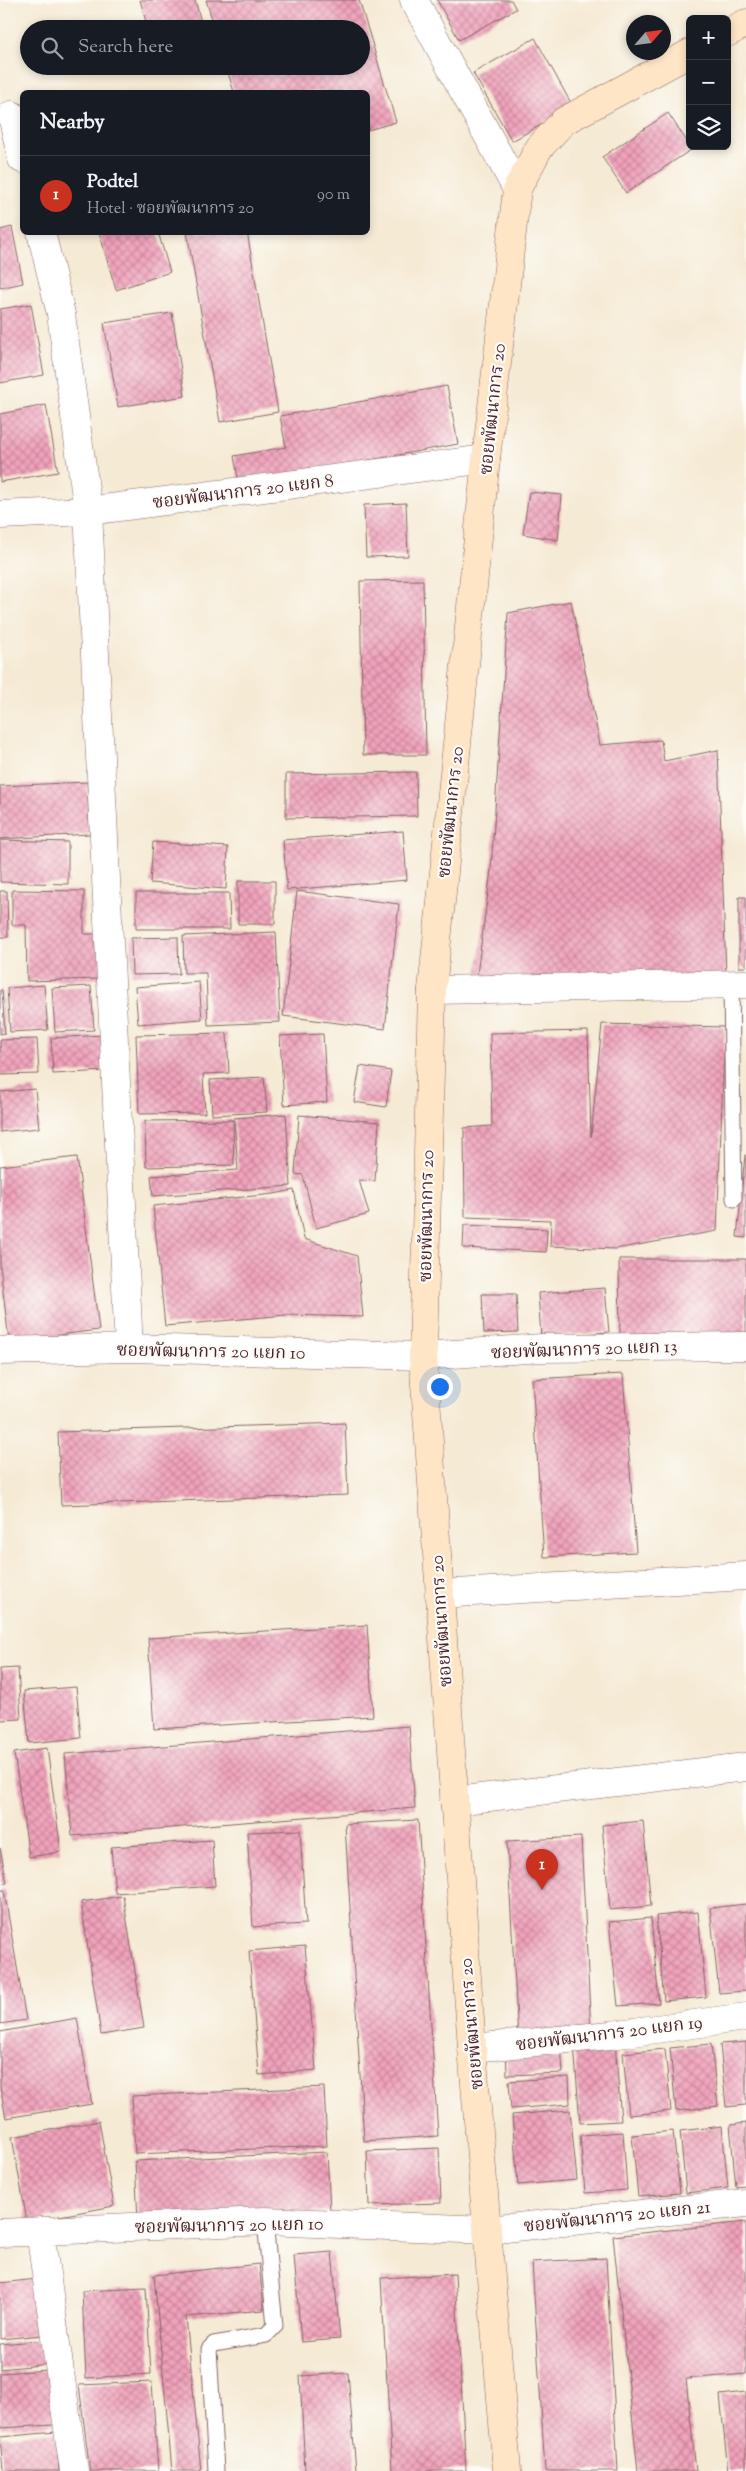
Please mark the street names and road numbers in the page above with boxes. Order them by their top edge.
street label: ซอยพัฒนาการ 20 [474,342,514,476]
street label: ซอยพัฒนาการ 20 แยก 8 [151,469,335,517]
street label: ซอยพัฒนาการ 20 [432,745,472,879]
street label: ซอยพัฒนาการ 20 [414,1150,442,1282]
street label: ซอยพัฒนาการ 20 แยก 13 [490,1335,678,1367]
street label: ซอยพัฒนาการ 20 แยก 10 [116,1338,306,1368]
street label: ซอยพัฒนาการ 20 [425,1554,461,1688]
street label: ซอยพัฒนาการ 20 [454,1957,492,2091]
street label: ซอยพัฒนาการ 20 แยก 19 [514,2011,704,2059]
street label: ซอยพัฒนาการ 20 แยก 21 [522,2195,712,2241]
street label: ซอยพัฒนาการ 20 แยก 10 [134,2212,324,2242]

